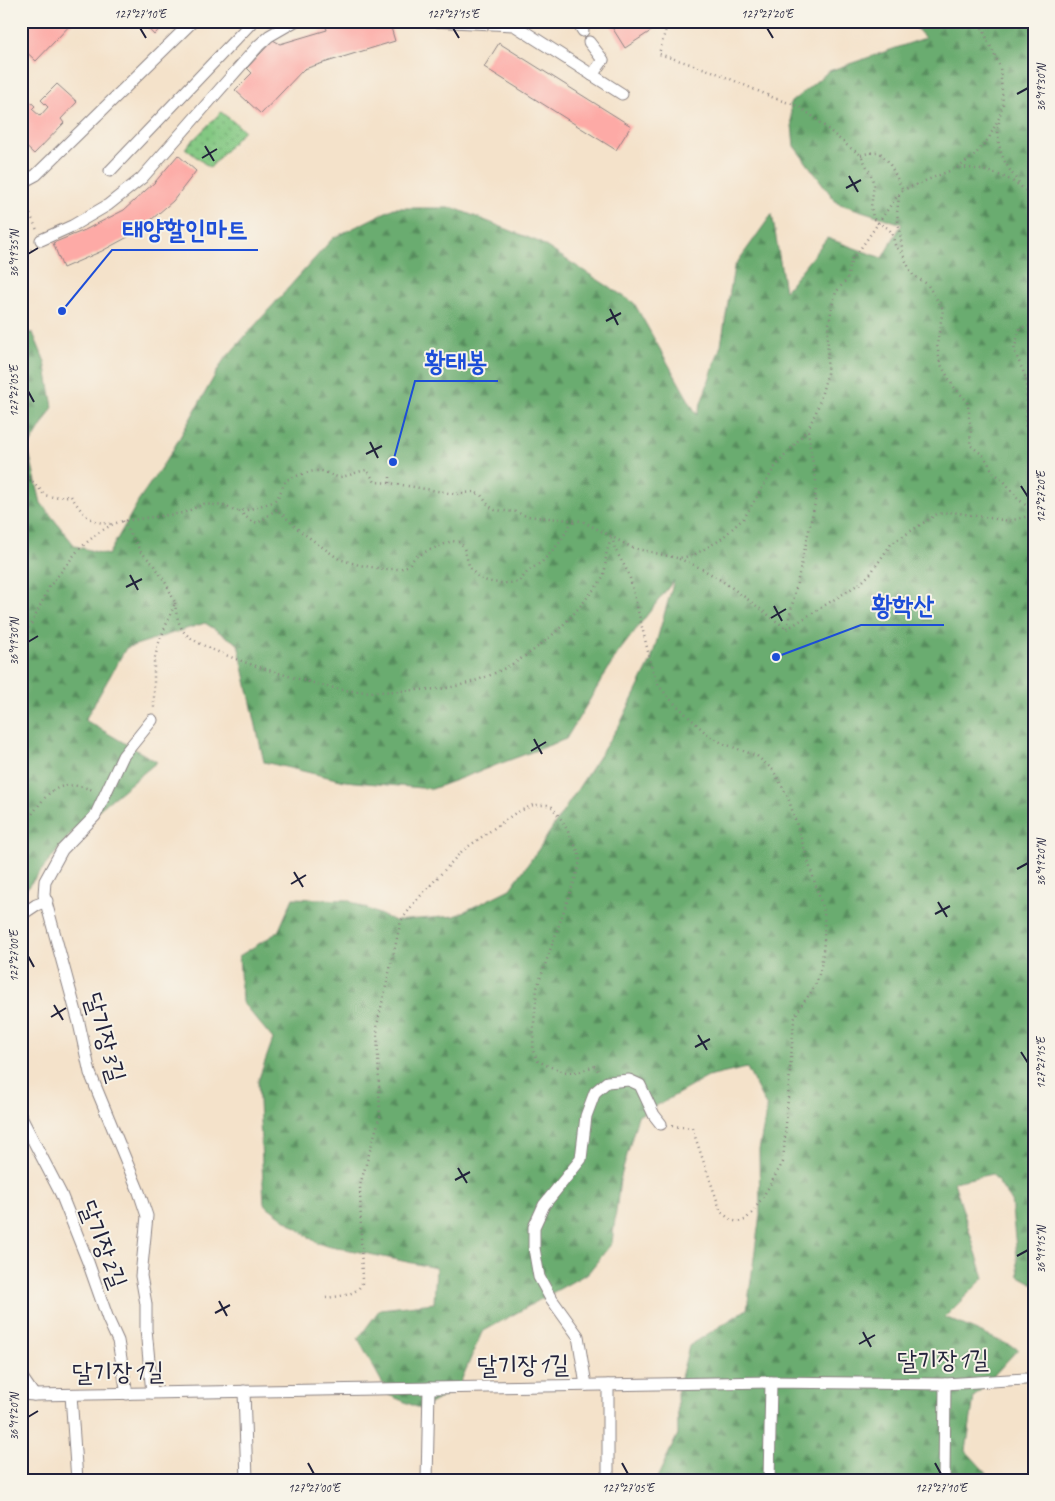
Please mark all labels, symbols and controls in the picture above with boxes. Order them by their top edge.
text: 127°27'10"E [114,6,168,22]
text: 127°27'15"E [427,6,481,22]
text: 127°27'20"E [741,6,795,22]
text: 36°19'30"N [1033,63,1049,112]
callout: 태양할인마트 [112,209,258,250]
text: 태양할인마트 [122,213,248,246]
text: 36°19'35"N [6,229,22,278]
callout: 황태봉 [415,340,498,381]
text: 황태봉 [425,345,487,378]
text: 127°27'05"E [6,363,22,417]
text: 127°27'20"E [1033,469,1049,523]
callout: 황학산 [861,584,944,625]
text: 황학산 [872,589,934,622]
text: 36°19'30"N [6,617,22,666]
text: 36°19'20"N [1033,838,1049,887]
text: 127°27'00"E [6,928,22,982]
street label: 달기장3길 [77,989,133,1086]
text: 127°27'15"E [1033,1035,1049,1089]
street label: 달기장2길 [72,1196,134,1293]
text: 36°19'15"N [1033,1225,1049,1274]
street label: 달기장1길 [897,1343,989,1377]
street label: 달기장1길 [477,1348,569,1382]
street label: 달기장1길 [72,1355,164,1389]
text: 36°19'20"N [6,1392,22,1441]
text: 127°27'00"E [288,1480,342,1496]
text: 127°27'05"E [602,1480,656,1496]
text: 127°27'10"E [915,1480,969,1496]

